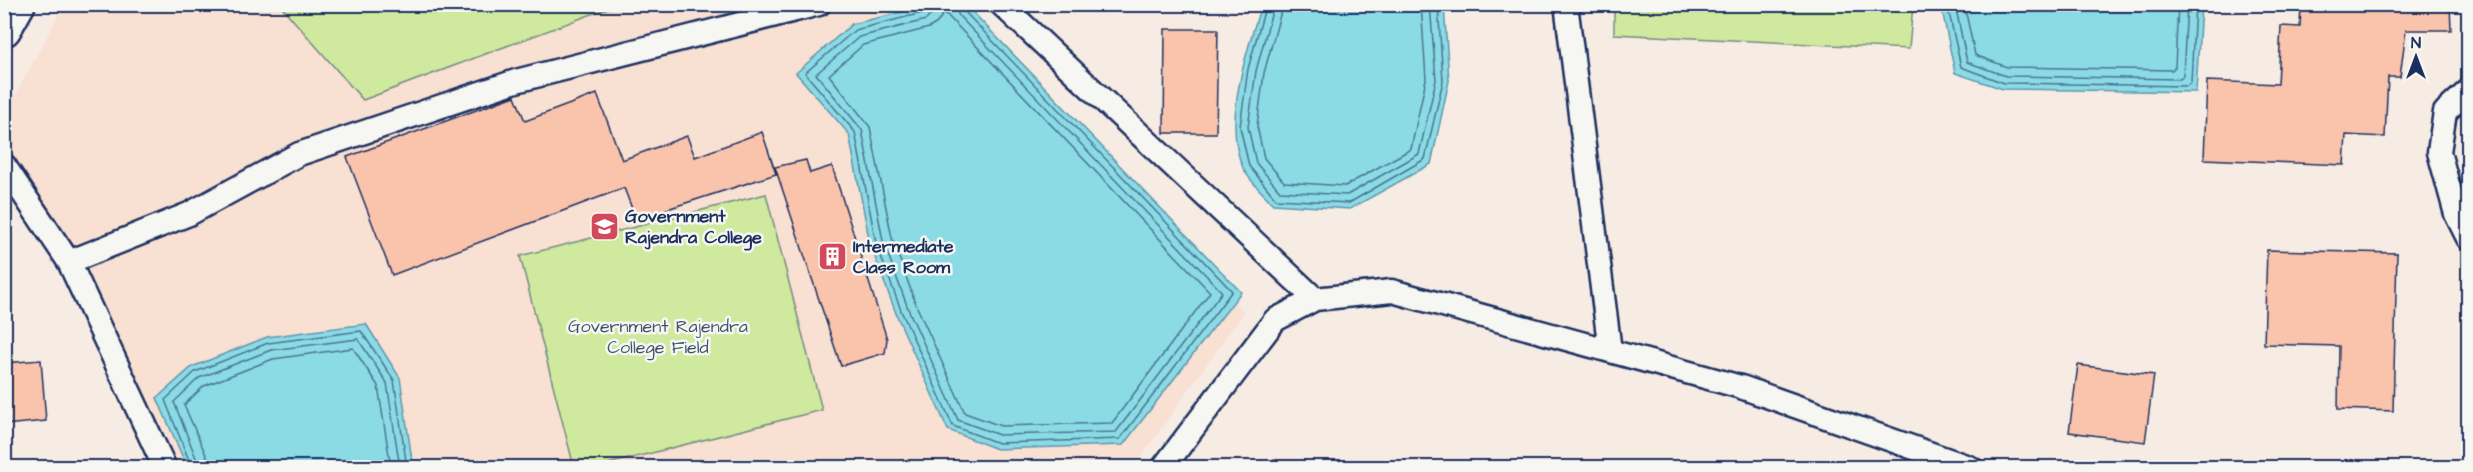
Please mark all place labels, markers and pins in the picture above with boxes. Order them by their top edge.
place label: Government Rajendra College [625,204,762,251]
school or university icon: Government Rajendra College [588,210,620,242]
place label: Intermediate Class Room [853,234,954,280]
building icon: Intermediate Class Room [816,240,848,272]

